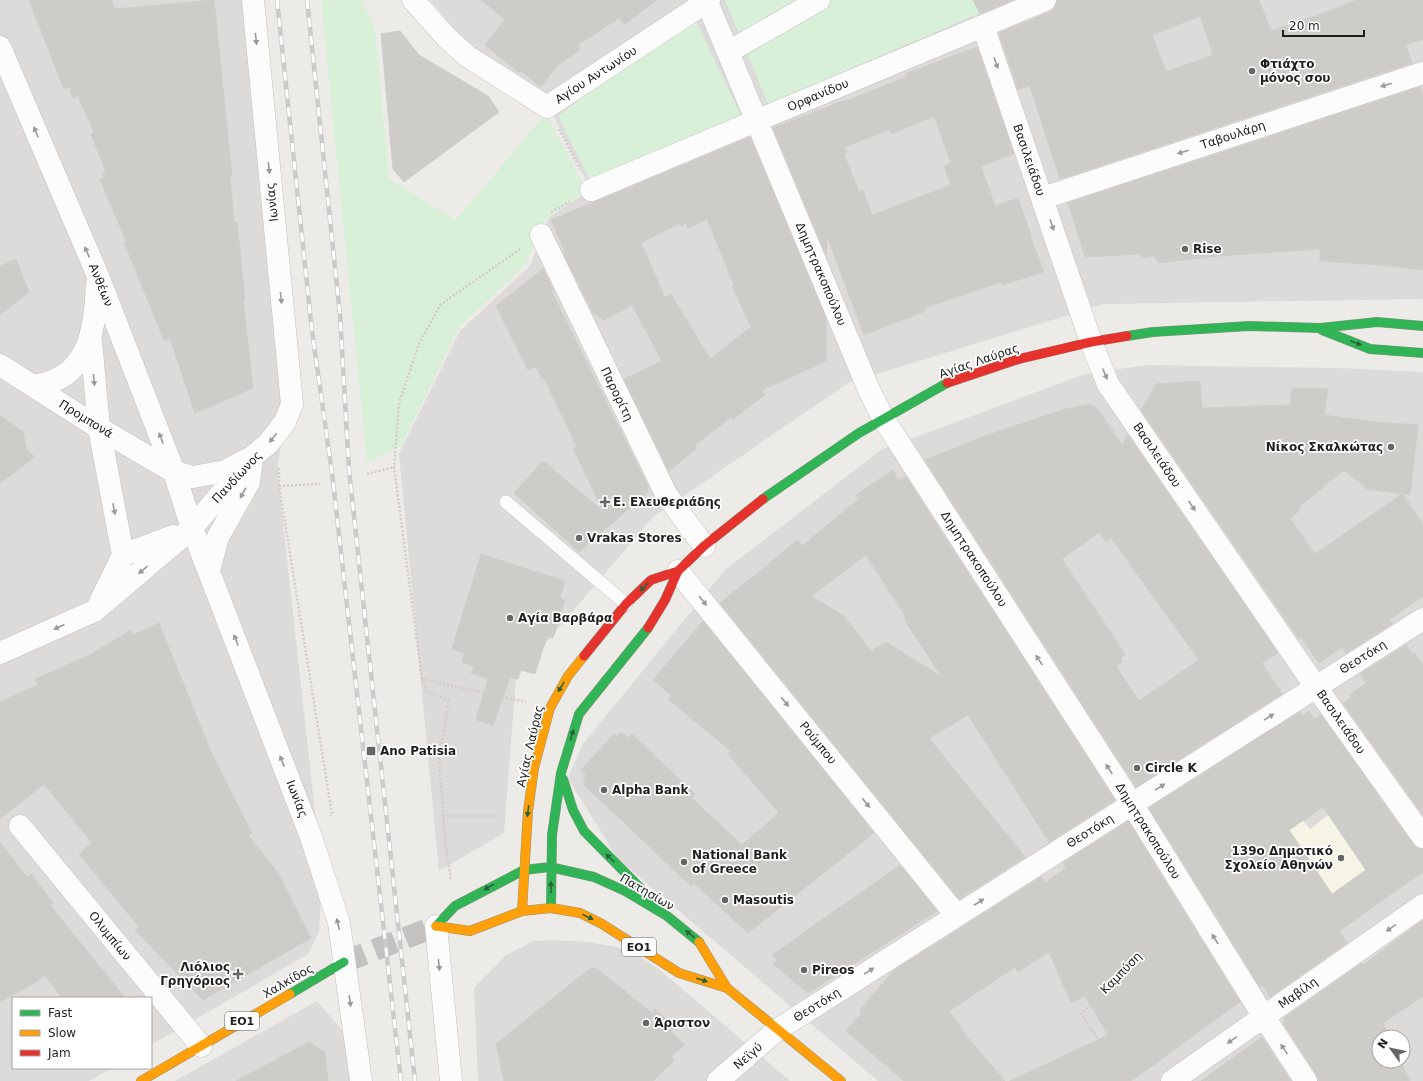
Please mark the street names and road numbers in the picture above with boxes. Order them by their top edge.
street label: Αγίου Αντωνίου [552,43,640,107]
street label: Ορφανίδου [785,76,851,114]
street label: Ταβουλάρη [1198,118,1267,152]
street label: Βασιλειάδου [1010,122,1048,198]
street label: Ιωνίας [263,182,281,222]
street label: Δημητρακοπούλου [793,220,849,328]
street label: Ανθέων [86,261,116,309]
street label: Αγίας Λαύρας [937,341,1021,381]
street label: Παρορίτη [598,365,636,423]
street label: Προμπονά [57,397,116,441]
street label: Βασιλειάδου [1130,420,1184,490]
street label: Πανδίωνος [209,448,265,506]
street label: Δημητρακοπούλου [938,509,1010,609]
street label: Θεοτόκη [1337,637,1389,677]
street label: Βασιλειάδου [1314,687,1368,757]
street label: Αγίας Λαύρας [514,704,546,788]
street label: Ρούμπου [797,719,839,767]
street label: Ιωνίας [283,778,311,820]
street label: Δημητρακοπούλου [1113,780,1183,882]
street label: Θεοτόκη [1064,811,1116,851]
street label: Πατησίων [617,871,677,913]
street label: Ολυμπίων [86,909,134,964]
road number: ΕΟ1 [622,938,656,956]
street label: Καμπύση [1098,949,1144,997]
street label: Χαλκίδος [260,961,316,1001]
street label: Μαβίλη [1276,974,1320,1012]
street label: Θεοτόκη [791,985,843,1025]
road number: ΕΟ1 [225,1012,259,1030]
street label: Νεϊγύ [731,1040,765,1072]

